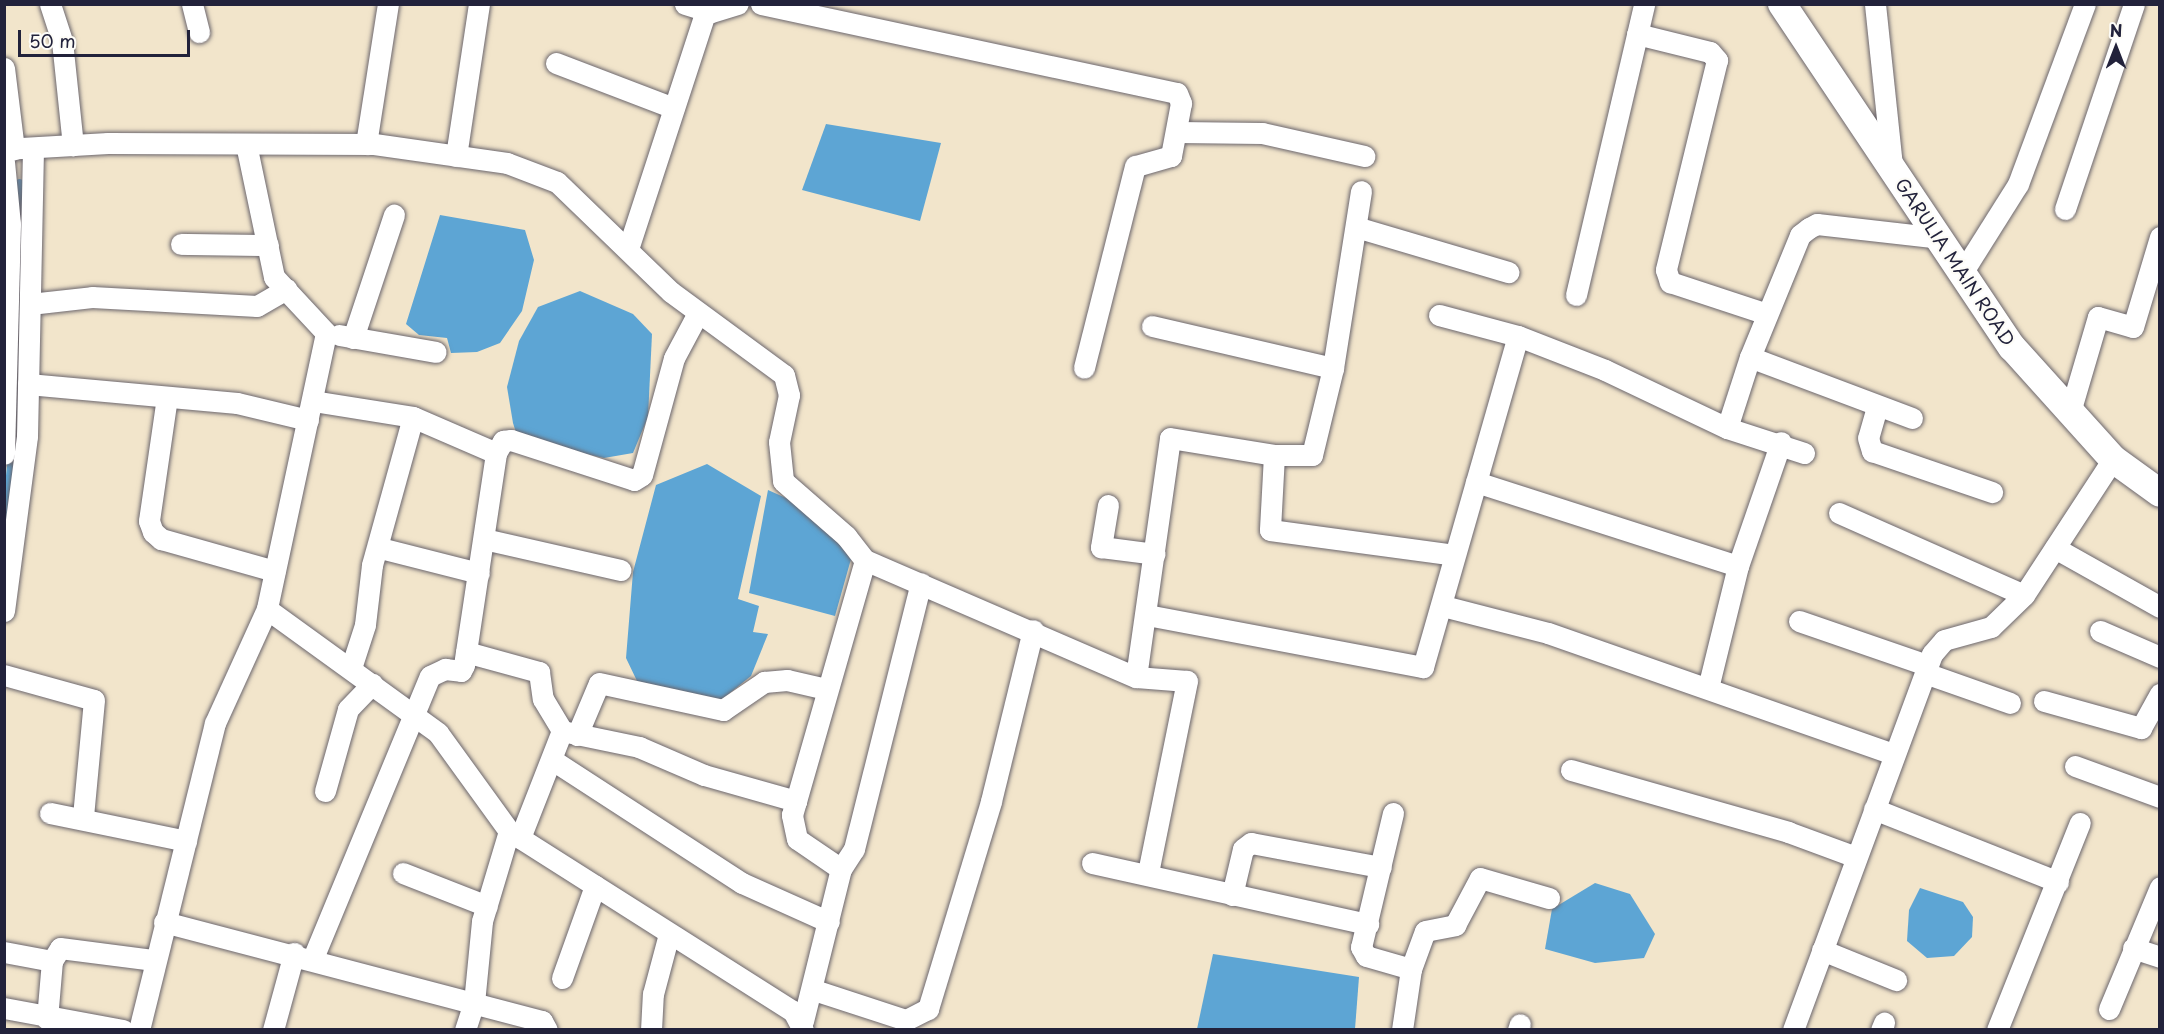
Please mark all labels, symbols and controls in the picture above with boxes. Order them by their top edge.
scale bar [21,18,194,56]
north arrow [2086,18,2146,78]
text: N [2110,18,2122,42]
text: 50 m [29,27,76,54]
street label: GARULIA MAIN ROAD [1890,173,2020,351]

